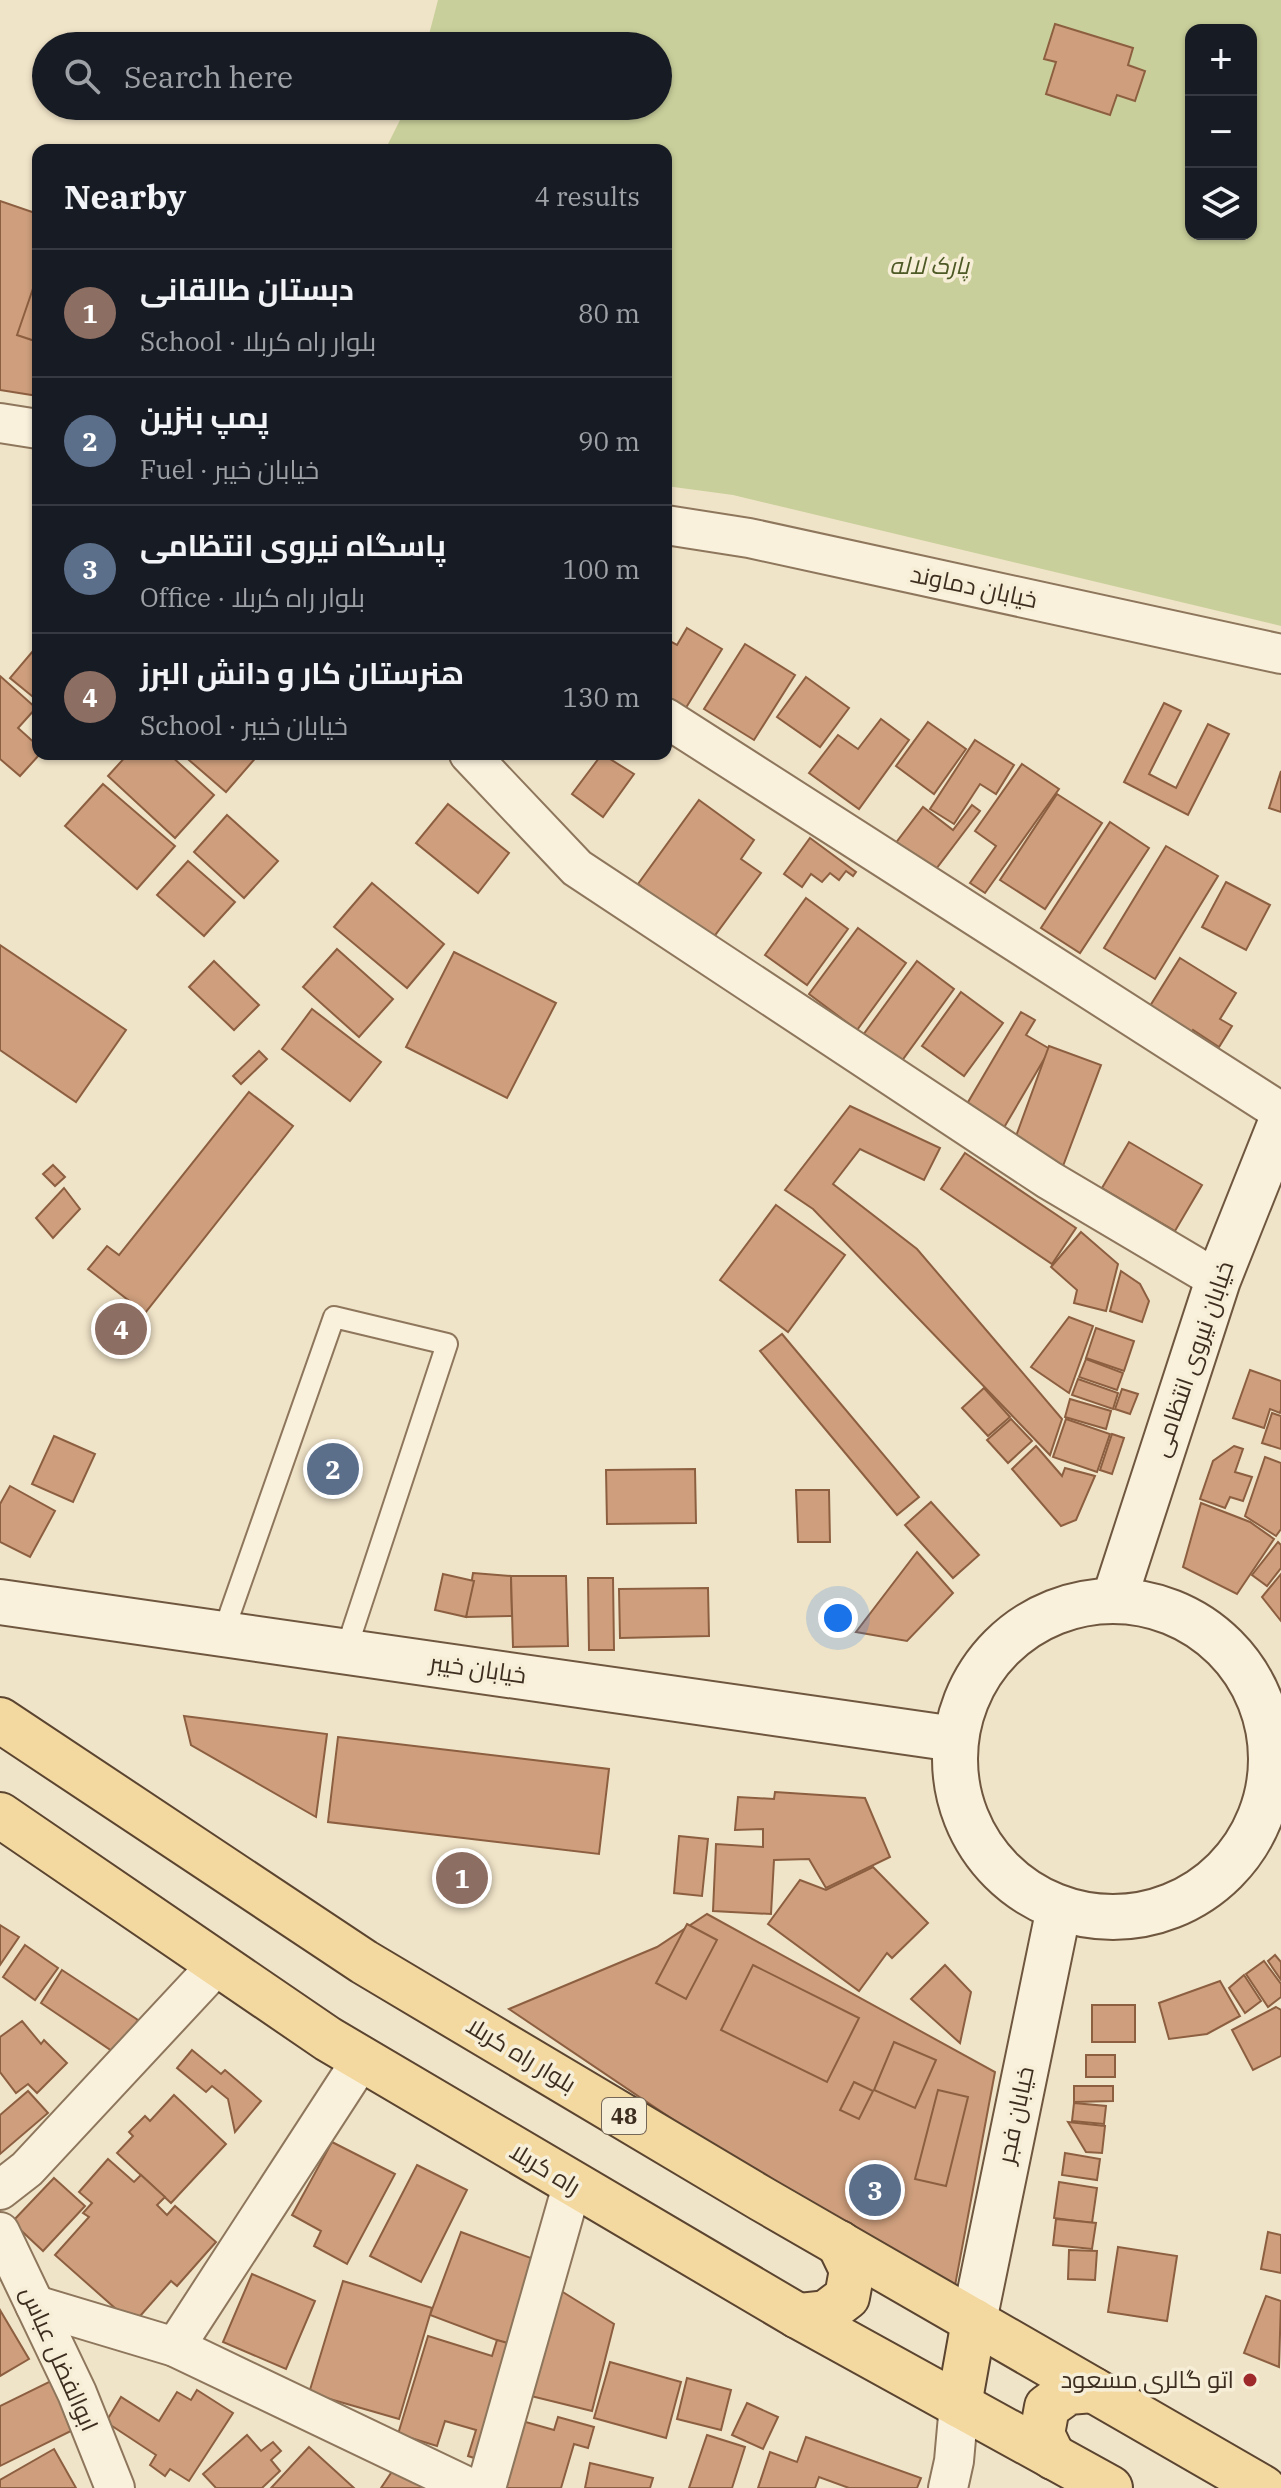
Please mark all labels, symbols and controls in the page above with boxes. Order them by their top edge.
map controls [1185,24,1257,240]
button: + [1185,24,1257,96]
search box [32,32,672,120]
icon: search [60,54,104,98]
text: Search here [124,57,293,96]
button: − [1185,96,1257,168]
button: layers [1185,168,1257,240]
text: Nearby [64,174,186,218]
text: 4 results [534,179,640,213]
park label: پارک لاله [889,249,970,282]
text: دبستان طالقانی [140,269,354,308]
text: 1 [82,296,98,330]
text: 80 m [578,296,640,330]
text: School · بلوار راه کربلا [140,324,376,358]
text: پمپ بنزین [140,397,269,436]
text: 2 [82,424,98,458]
text: 90 m [578,424,640,458]
text: Fuel · خیابان خیبر [140,452,319,486]
text: پاسگاه نیروی انتظامی [140,525,446,564]
text: 3 [82,552,98,586]
text: 100 m [562,552,640,586]
street label: خیابان دماوند [908,557,1041,615]
text: Office · بلوار راه کربلا [140,580,365,614]
text: هنرستان کار و دانش البرز [140,653,464,692]
text: 4 [82,680,98,714]
text: 130 m [562,680,640,714]
text: School · خیابان خیبر [140,708,348,742]
street label: خیابان نیروی انتظامی [1144,1257,1241,1461]
pin: 4 [95,1299,147,1359]
pin: 2 [307,1439,359,1499]
your location [818,1598,858,1638]
street label: خیابان خیبر [426,1645,528,1691]
pin: 1 [436,1848,488,1908]
street label: بلوار راه کربلا [461,2009,582,2100]
street label: خیابان فجر [989,2063,1041,2168]
road number: 48 [602,2098,646,2134]
street label: راه کربلا [504,2135,587,2202]
pin: 3 [849,2160,901,2220]
street label: ابوالفضل عباس [14,2281,106,2436]
place label: اتو گالری مسعود [1061,2363,1234,2395]
marker: اتو گالری مسعود [1241,2371,1259,2389]

